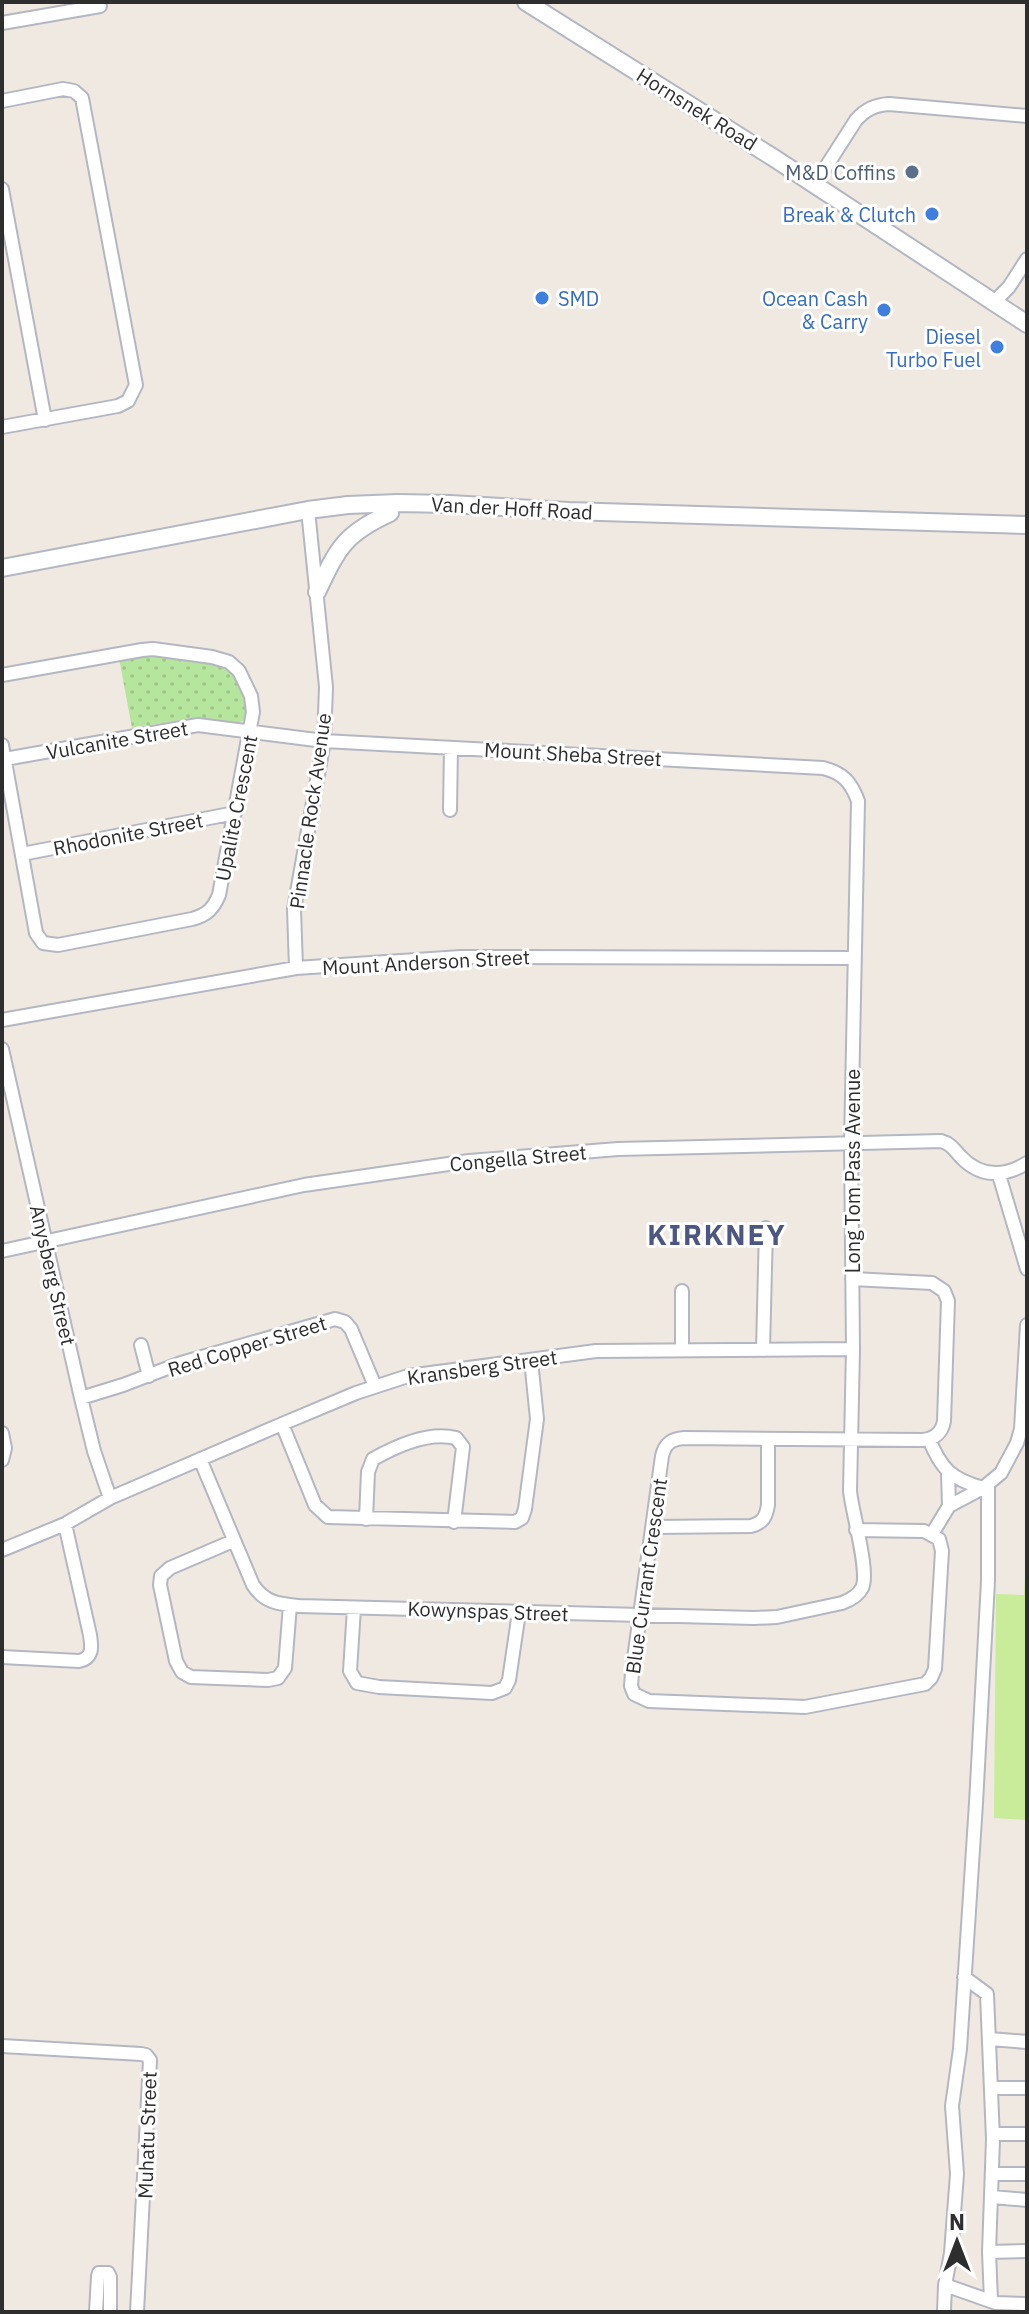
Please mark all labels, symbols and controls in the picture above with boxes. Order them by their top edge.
street label: Hornsnek Road [632,61,762,157]
place label: M&D Coffins [785,159,896,186]
marker: M&D Coffins [903,163,921,181]
place label: Break & Clutch [783,201,916,228]
marker: Break & Clutch [923,205,941,223]
place label: SMD [558,285,599,312]
place label: Ocean Cash & Carry [762,285,868,335]
marker: SMD [533,289,551,307]
marker: Ocean Cash & Carry [875,301,893,319]
place label: Diesel Turbo Fuel [886,323,981,373]
marker: Diesel Turbo Fuel [988,338,1006,356]
street label: Van der Hoff Road [430,490,594,526]
street label: Pinnacle Rock Avenue [283,711,337,911]
street label: Vulcanite Street [44,714,190,766]
street label: Upalite Crescent [209,732,263,884]
street label: Mount Sheba Street [484,736,662,772]
street label: Rhodonite Street [51,806,205,862]
street label: Mount Anderson Street [321,943,531,981]
street label: Long Tom Pass Avenue [839,1069,866,1273]
street label: Congella Street [448,1139,588,1177]
street label: Anysberg Street [24,1202,82,1348]
district label: KIRKNEY [647,1216,787,1253]
street label: Red Copper Street [164,1309,330,1383]
street label: Kransberg Street [405,1343,559,1391]
street label: Blue Currant Crescent [619,1476,673,1676]
street label: Kowynspas Street [407,1595,569,1627]
street label: Muhatu Street [131,2071,163,2199]
north arrow [917,2202,997,2282]
text: N [949,2207,965,2236]

